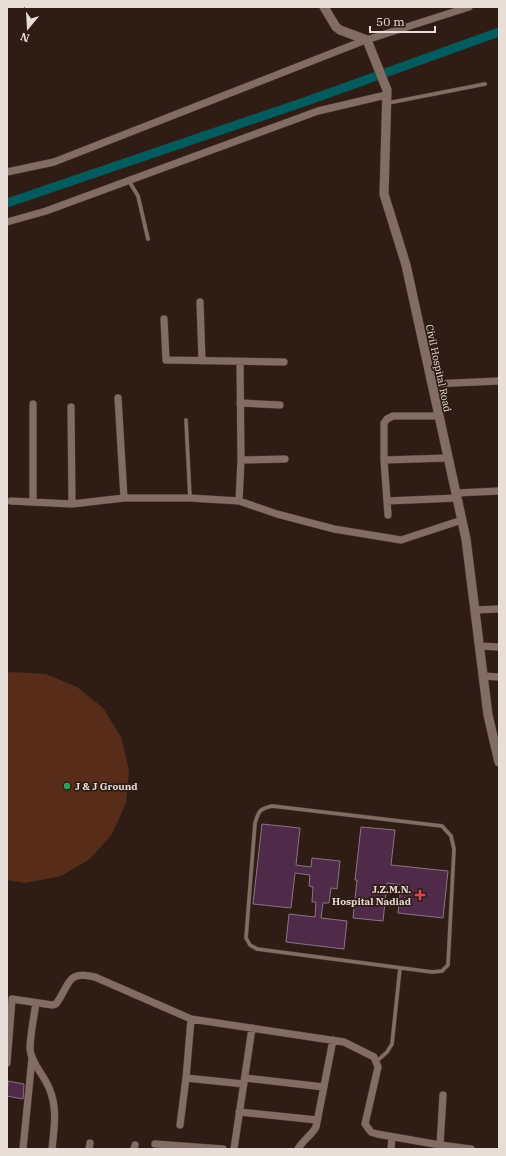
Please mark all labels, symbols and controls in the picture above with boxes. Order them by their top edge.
north arrow [8,8,48,48]
scale bar [370,8,435,34]
text: 50 m [376,14,405,29]
text: N [18,29,31,46]
street label: Civil Hospital Road [423,323,454,413]
place label: J & J Ground [75,780,138,793]
marker: J & J Ground [62,781,72,791]
place label: J.Z.M.N. Hospital Nadiad [332,883,412,908]
marker: J.Z.M.N. Hospital Nadiad [414,889,426,901]

